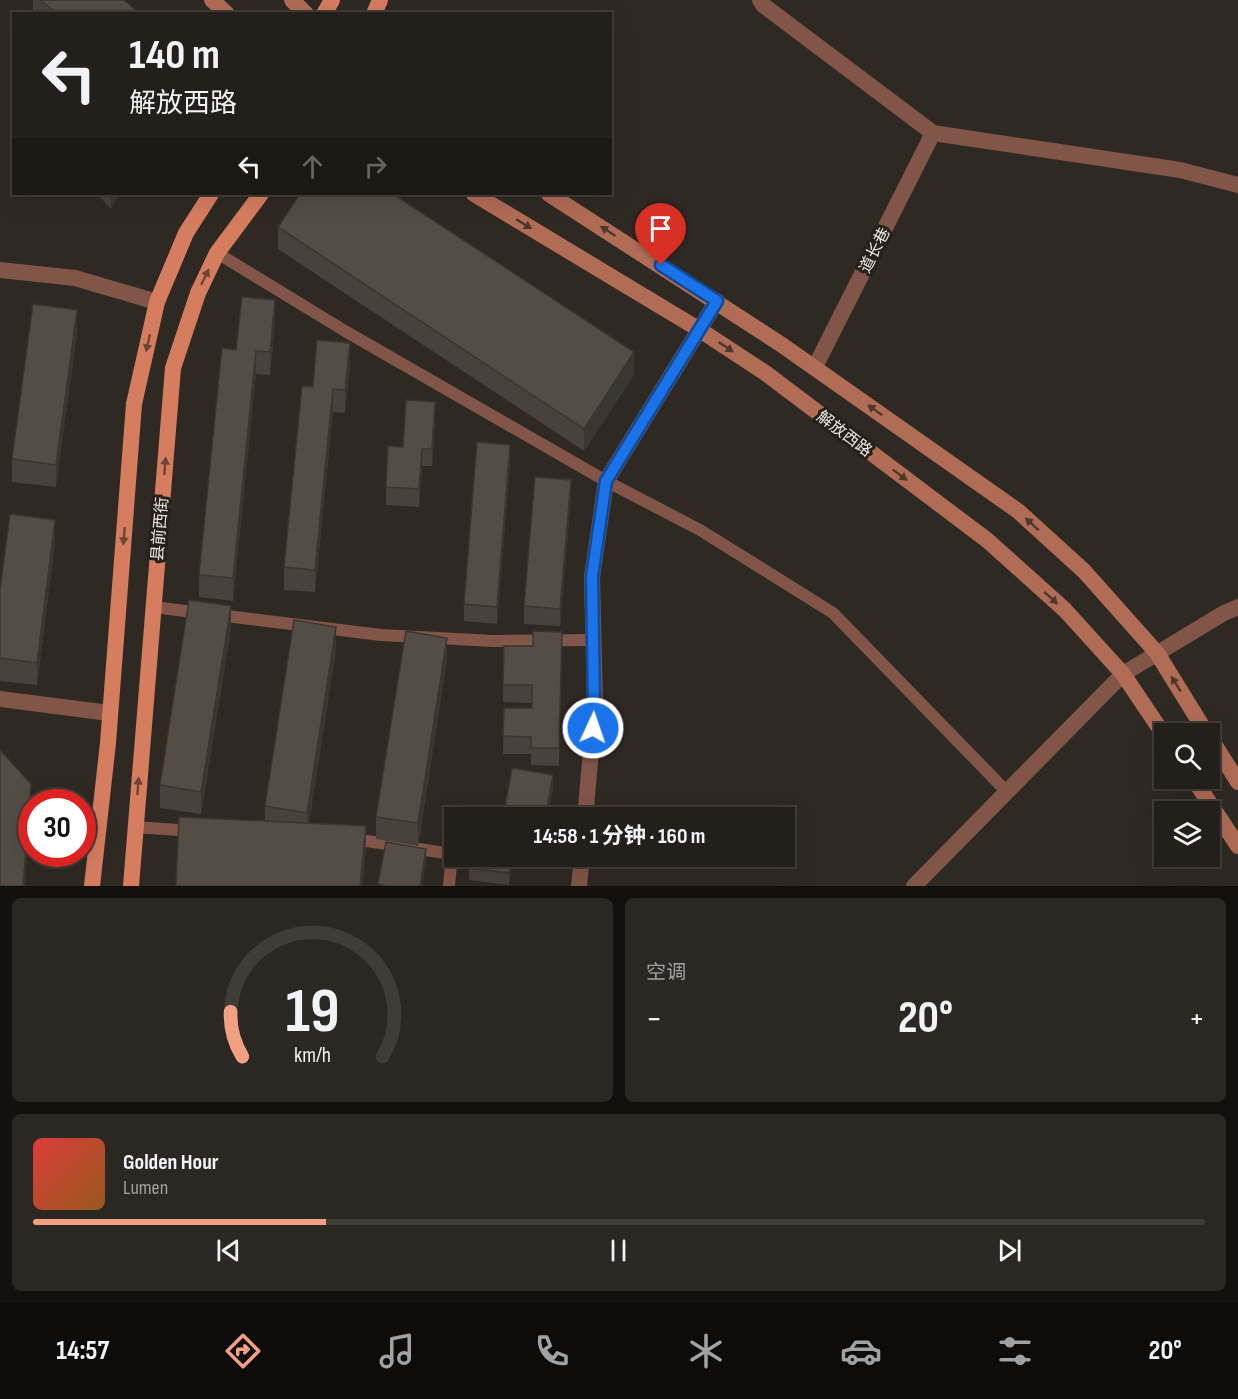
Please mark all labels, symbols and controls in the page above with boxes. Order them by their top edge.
text: 140 m [129,30,220,81]
icon: left [30,36,108,114]
text: 解放西路 [129,88,237,120]
icon: left [233,150,266,183]
icon: ahead [296,150,329,183]
icon: right [359,150,392,183]
pin [635,203,686,265]
icon: arrive [644,212,677,245]
one-way arrow [516,218,532,229]
street label: 道长巷 [856,225,895,276]
one-way arrow [600,226,616,237]
one-way arrow [200,268,210,286]
one-way arrow [143,334,152,353]
one-way arrow [718,341,734,352]
one-way arrow [867,404,883,416]
street label: 解放西路 [813,407,875,461]
one-way arrow [160,456,170,475]
one-way arrow [893,468,908,480]
street label: 县前西街 [148,496,173,562]
one-way arrow [1025,518,1040,531]
one-way arrow [119,526,128,545]
one-way arrow [1043,591,1058,604]
one-way arrow [1171,676,1182,692]
position arrow [561,696,625,760]
map controls [1154,723,1220,867]
button: search [1154,723,1220,789]
one-way arrow [133,776,143,795]
speed limit sign: 30 [18,789,96,867]
button: layers [1154,801,1220,867]
text: 14:58 · 1 分钟 · 160 m [534,823,705,850]
text: 空调 [646,961,686,985]
text: 19 [285,975,340,1050]
text: 20° [898,991,953,1046]
text: − [646,999,662,1039]
text: + [1189,999,1205,1039]
text: km/h [294,1043,331,1068]
text: Golden Hour [123,1149,219,1176]
text: Lumen [123,1176,168,1200]
icon: previous [212,1234,245,1267]
icon: pause [602,1234,635,1267]
icon: next [993,1234,1026,1267]
icon: directions [222,1330,264,1372]
icon: music [376,1330,418,1372]
icon: phone [531,1330,573,1372]
icon: climate [685,1330,727,1372]
icon: car [840,1330,882,1372]
icon: filters [994,1330,1036,1372]
text: 14:57 [56,1335,109,1367]
text: 20° [1149,1335,1182,1367]

